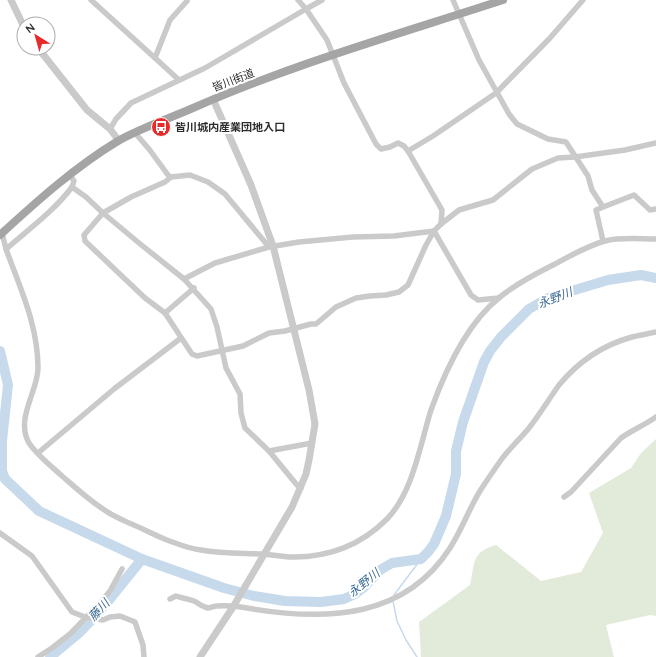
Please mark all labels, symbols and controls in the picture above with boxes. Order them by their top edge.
north arrow [16,16,56,56]
text: N [23,20,37,36]
street label: 皆川街道 [210,66,256,94]
bus stop icon: 皆川城内産業団地入口 [150,116,172,138]
place label: 皆川城内産業団地入口 [175,120,285,134]
water label: 永野川 [535,283,576,311]
water label: 永野川 [345,564,384,600]
water label: 藤川 [85,594,114,624]

